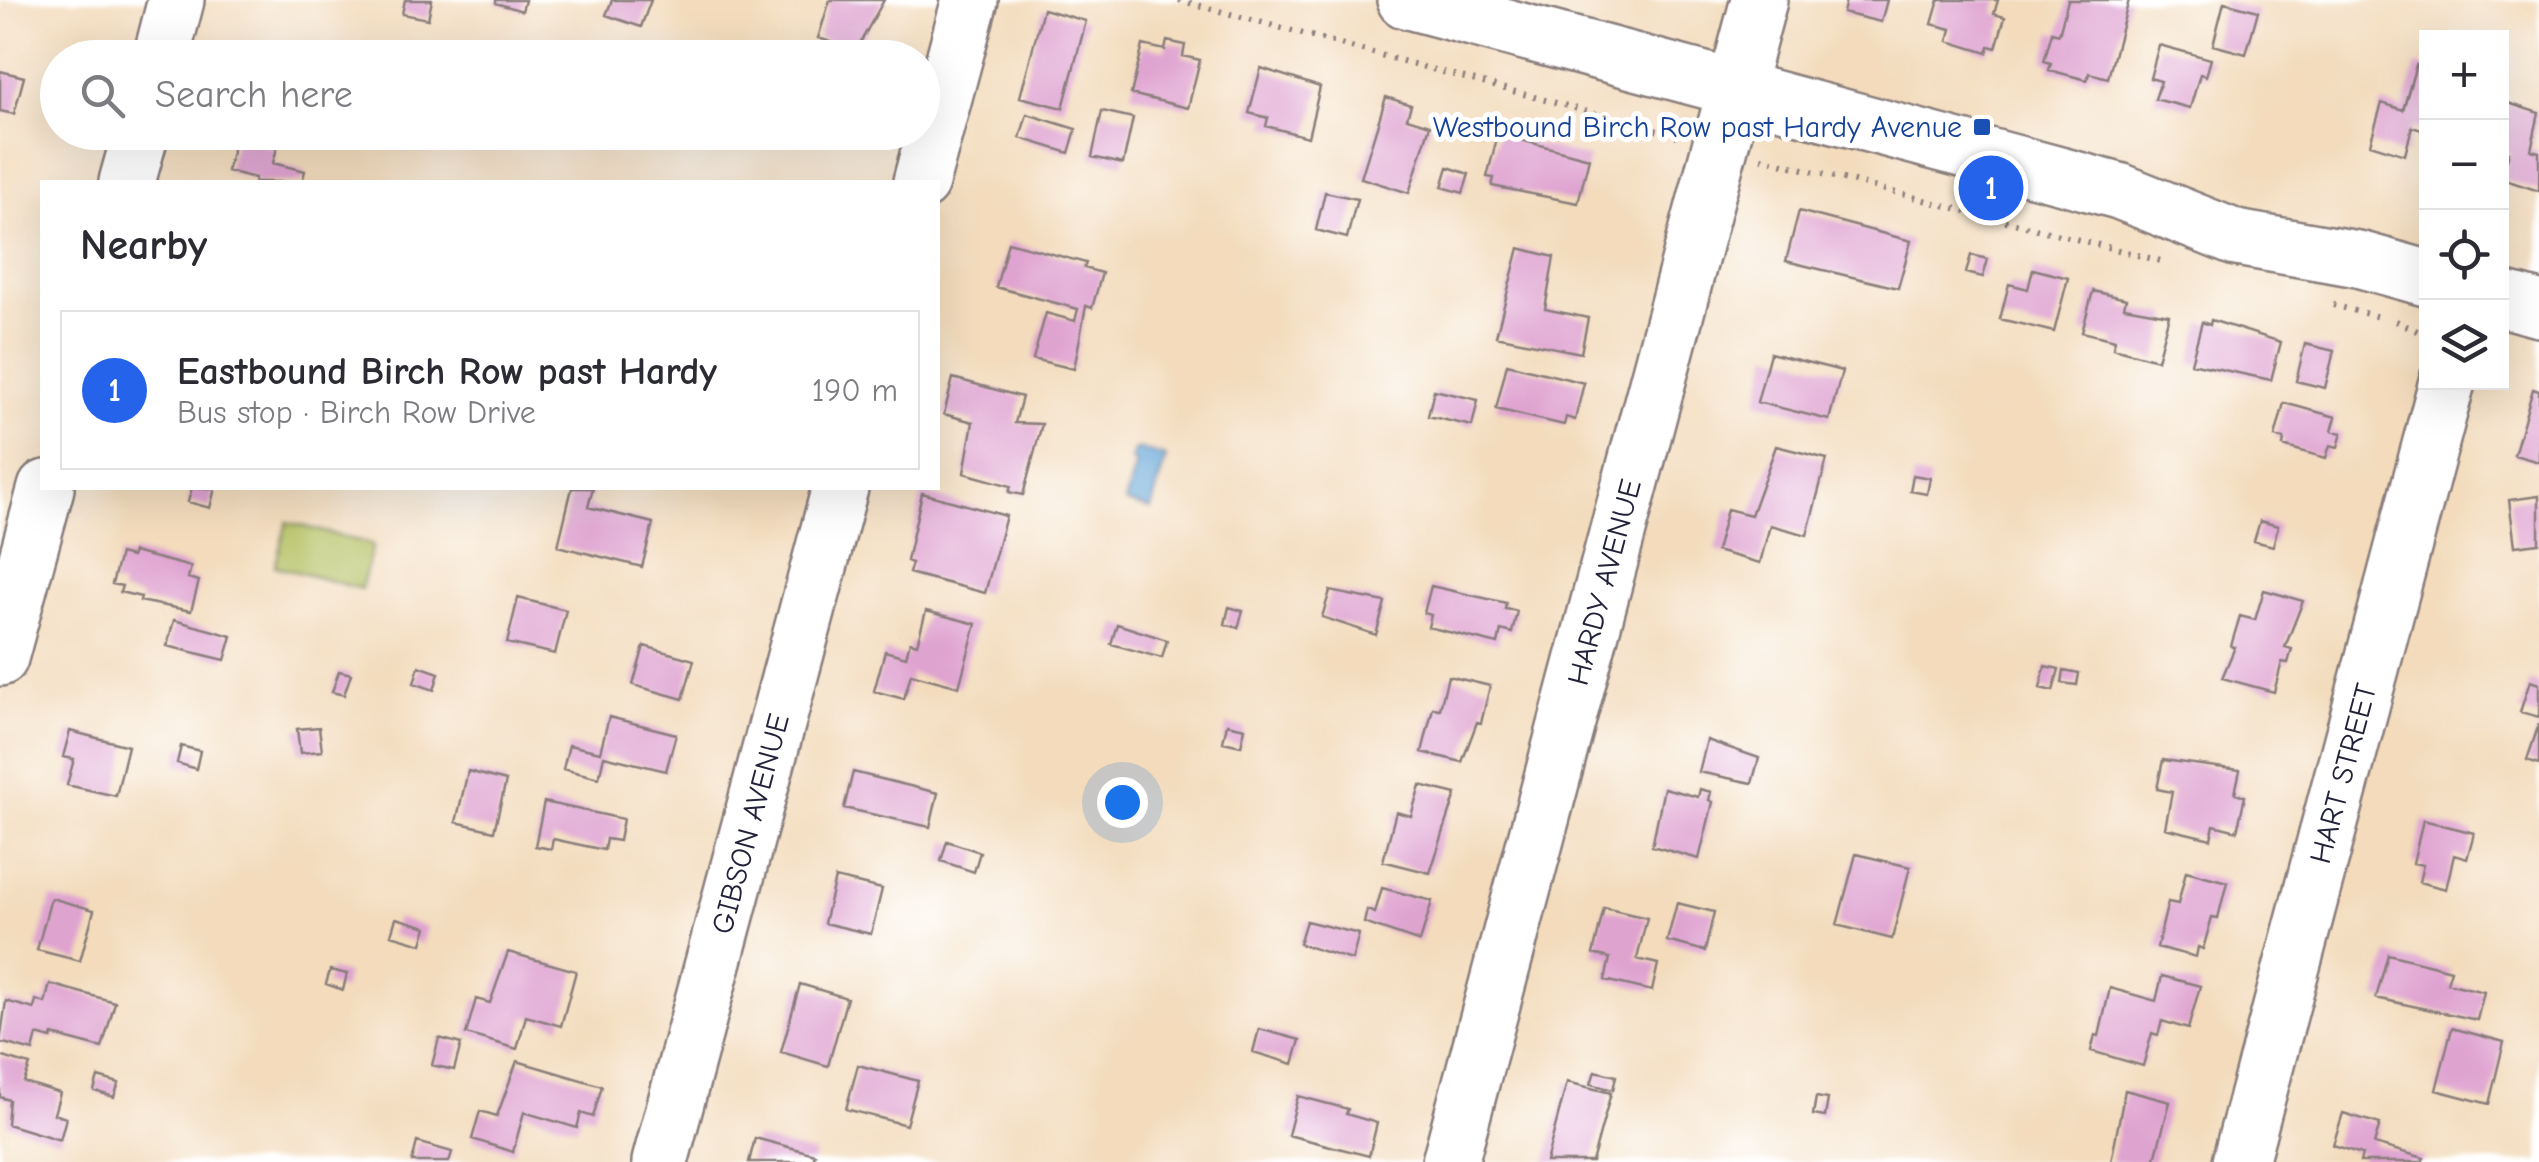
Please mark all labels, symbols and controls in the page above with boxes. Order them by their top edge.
map controls [2419,30,2509,390]
button: + [2419,30,2509,120]
search box [40,40,940,150]
icon: search [75,68,130,123]
text: Search here [155,73,353,117]
place label: Westbound Birch Row past Hardy Avenue [1433,110,1962,145]
marker: Westbound Birch Row past Hardy Avenue [1971,116,1993,138]
button: − [2419,120,2509,210]
pin: 1 [1958,150,2024,226]
button: locate [2419,210,2509,300]
text: Nearby [80,221,207,270]
button: layers [2419,300,2509,390]
text: Eastbound Birch Row past Hardy [177,350,717,394]
text: 1 [108,372,121,409]
text: 190 m [812,372,898,409]
text: Bus stop · Birch Row Drive [177,394,536,431]
street label: HARDY AVENUE [1560,475,1648,689]
street label: HART STREET [2303,679,2384,867]
street label: GIBSON AVENUE [704,710,796,938]
your location [1097,777,1148,828]

